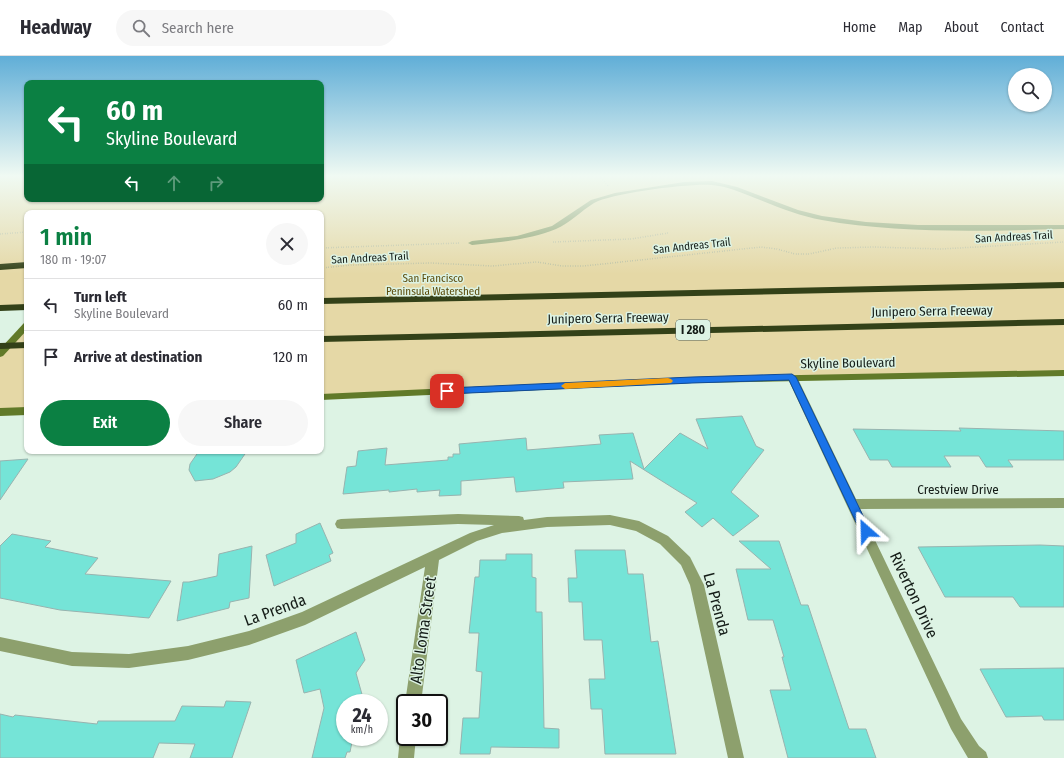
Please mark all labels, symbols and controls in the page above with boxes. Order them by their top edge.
search box [116,10,396,46]
text: Headway [20,16,92,39]
icon: search [130,17,152,39]
text: Search here [162,19,234,37]
text: Home [843,19,876,36]
text: Map [898,19,922,36]
text: About [944,19,979,36]
text: Contact [1001,19,1044,36]
map controls [1008,68,1052,112]
button: search [1008,68,1052,112]
text: 60 m [106,94,163,127]
icon: left [40,96,92,148]
text: Skyline Boulevard [106,128,237,150]
icon: left [121,172,143,194]
icon: ahead [163,172,185,194]
icon: right [205,172,227,194]
text: 1 min [40,223,92,251]
button: close [266,223,308,265]
street label: San Andreas Trail [975,228,1053,246]
street label: San Andreas Trail [653,235,731,257]
street label: San Andreas Trail [331,249,409,267]
text: 180 m · 19:07 [40,252,106,267]
park label: San Francisco Peninsula Watershed [386,272,480,298]
text: Turn left [74,288,127,306]
icon: left [40,294,62,316]
text: 60 m [278,296,308,314]
street label: Junipero Serra Freeway [871,302,993,320]
text: Skyline Boulevard [74,306,169,321]
street label: Junipero Serra Freeway [547,309,669,327]
road number: I 280 [676,320,710,340]
icon: arrive [40,346,62,368]
text: Arrive at destination [74,348,202,366]
text: 120 m [273,348,308,366]
street label: Skyline Boulevard [800,355,896,371]
pin [430,374,464,408]
icon: arrive [436,380,458,402]
button: Exit [40,400,170,446]
button: Share [178,400,308,446]
street label: Crestview Drive [917,482,999,497]
position arrow [845,510,887,552]
street label: Riverton Drive [886,549,942,641]
street label: La Prenda [699,570,735,638]
street label: Alto Loma Street [406,574,440,685]
street label: La Prenda [241,590,309,630]
speed limit sign: 30 [396,694,448,746]
text: 24 [352,703,372,727]
text: km/h [351,724,373,736]

